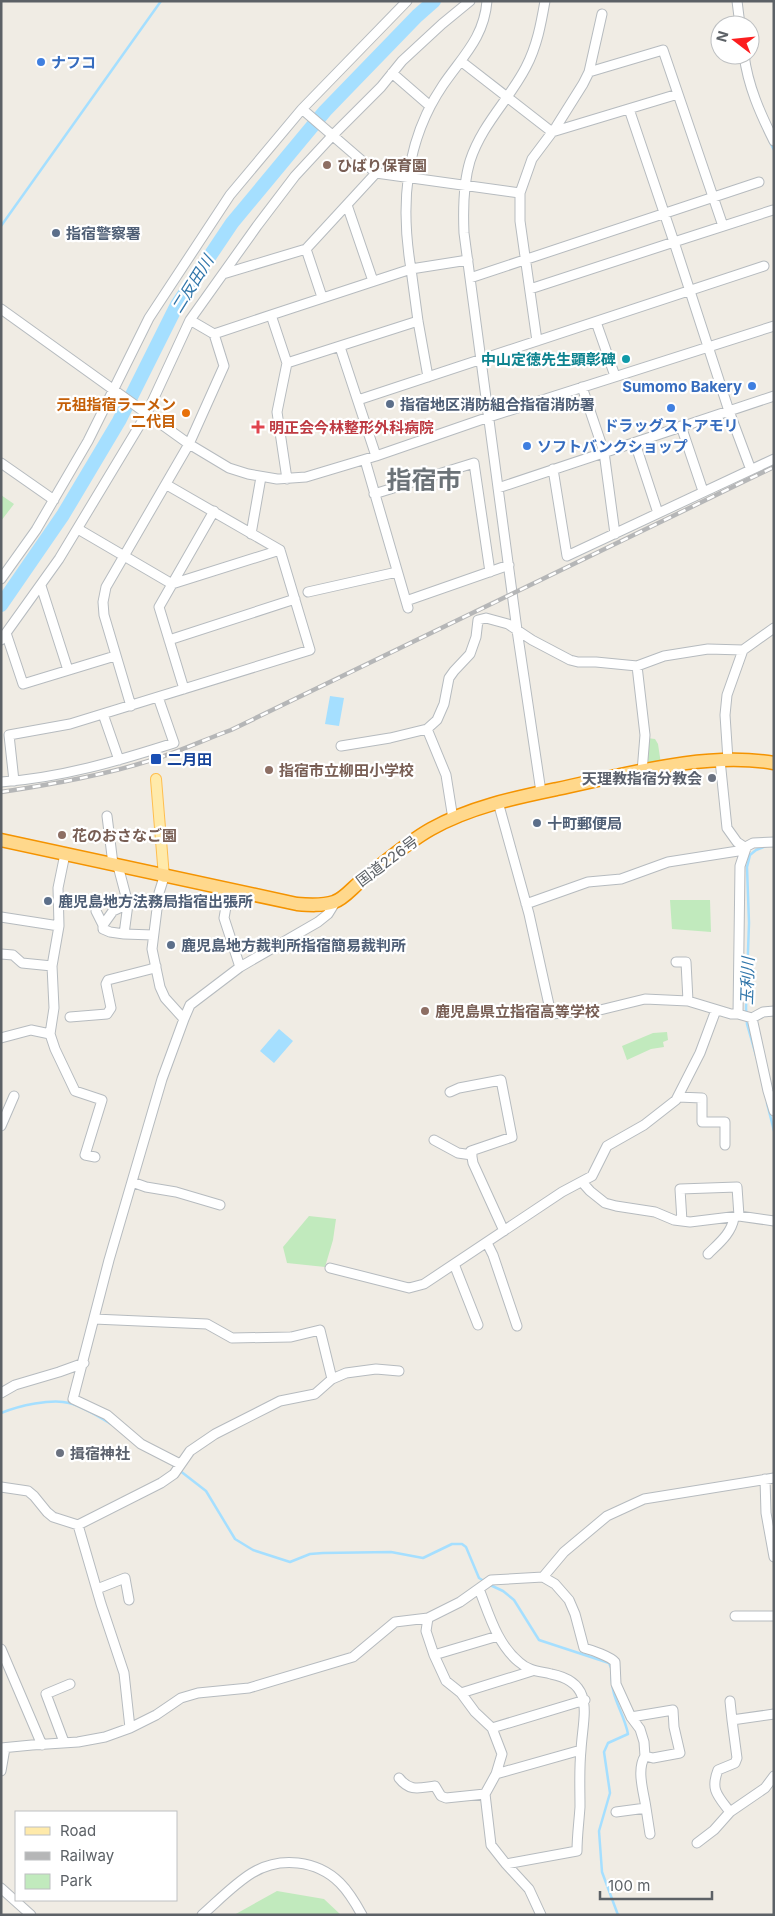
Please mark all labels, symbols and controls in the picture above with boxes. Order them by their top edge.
north arrow [710,15,760,65]
text: N [712,29,732,44]
place label: ナフコ [51,53,96,72]
marker: ナフコ [35,56,47,68]
place label: ひばり保育園 [337,156,427,175]
marker: ひばり保育園 [321,159,333,171]
place label: 指宿警察署 [66,224,141,243]
marker: 指宿警察署 [50,227,62,239]
water label: 二反田川 [167,250,218,316]
place label: 中山定徳先生顕彰碑 [481,350,616,369]
marker: 中山定徳先生顕彰碑 [620,353,632,365]
place label: Sumomo Bakery [622,377,742,396]
marker: Sumomo Bakery [746,380,758,392]
place label: 元祖指宿ラーメン 二代目 [57,395,176,431]
place label: 指宿地区消防組合指宿消防署 [400,395,595,414]
marker: 指宿地区消防組合指宿消防署 [384,398,396,410]
marker: ドラッグストアモリ [665,402,677,414]
marker: 元祖指宿ラーメン 二代目 [180,407,192,419]
place label: ドラッグストアモリ [603,416,739,435]
place label: 明正会今林整形外科病院 [269,418,434,437]
marker: 明正会今林整形外科病院 [251,420,265,434]
place label: ソフトバンクショップ [537,437,688,456]
marker: ソフトバンクショップ [521,440,533,452]
district label: 指宿市 [386,465,462,495]
place label: 二月田 [167,750,212,769]
marker: 二月田 [149,752,163,766]
place label: 指宿市立柳田小学校 [279,761,414,780]
marker: 指宿市立柳田小学校 [263,764,275,776]
place label: 天理教指宿分教会 [582,769,702,788]
marker: 天理教指宿分教会 [706,772,718,784]
place label: 十町郵便局 [547,814,622,833]
marker: 十町郵便局 [531,817,543,829]
place label: 花のおさなご園 [72,826,177,845]
marker: 花のおさなご園 [56,829,68,841]
street label: 国道226号 [352,832,422,890]
place label: 鹿児島地方法務局指宿出張所 [58,892,253,911]
marker: 鹿児島地方法務局指宿出張所 [42,895,54,907]
place label: 鹿児島地方裁判所指宿簡易裁判所 [181,936,406,955]
marker: 鹿児島地方裁判所指宿簡易裁判所 [165,939,177,951]
water label: 玉利川 [736,955,758,1005]
place label: 鹿児島県立指宿高等学校 [435,1002,600,1021]
marker: 鹿児島県立指宿高等学校 [419,1005,431,1017]
place label: 揖宿神社 [70,1444,130,1463]
marker: 揖宿神社 [54,1447,66,1459]
legend [15,1811,178,1901]
text: Road [60,1821,96,1840]
text: Railway [60,1846,115,1865]
scale bar [600,1868,712,1900]
text: Park [60,1871,93,1890]
text: 100 m [608,1876,650,1895]

